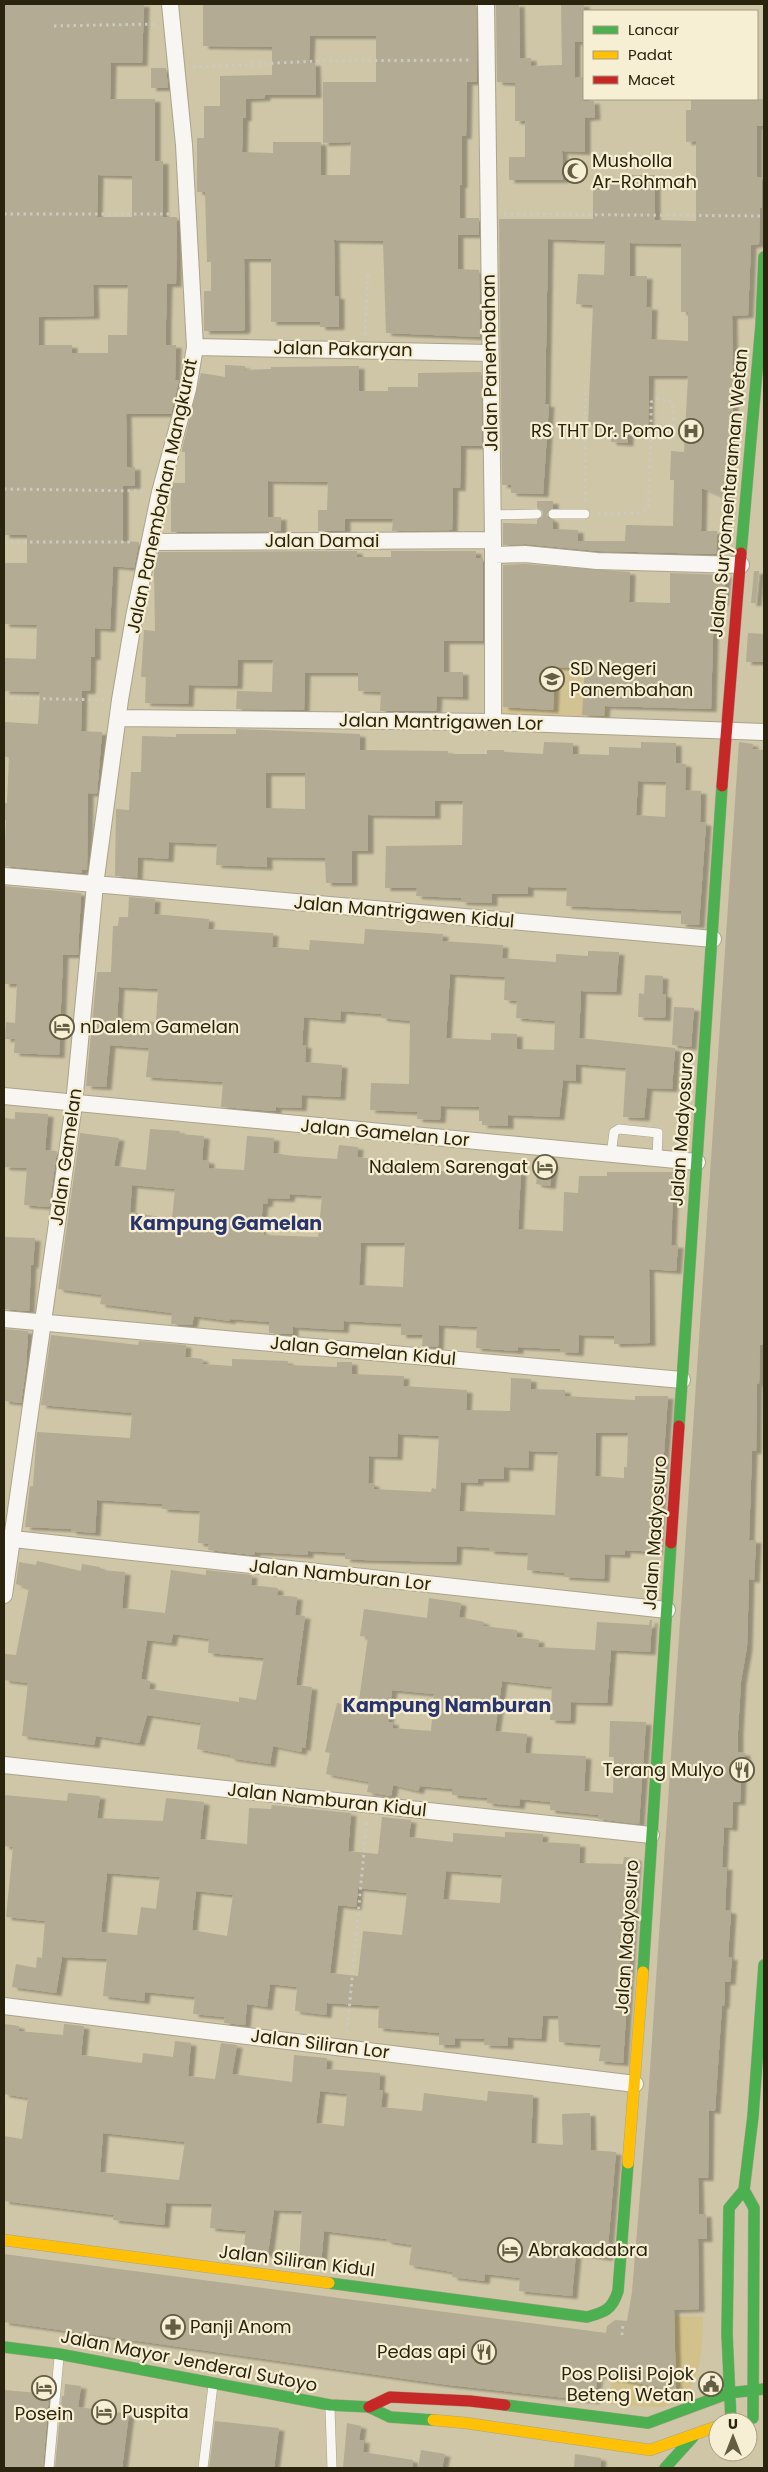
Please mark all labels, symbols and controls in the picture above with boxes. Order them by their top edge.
legend [583,10,758,100]
text: Lancar [628,19,679,40]
text: Padat [628,44,673,65]
text: Macet [628,69,675,90]
place label: Musholla Ar-Rohmah [592,148,697,194]
mosque icon: Musholla Ar-Rohmah [562,158,588,184]
street label: Jalan Panembahan [475,274,504,452]
street label: Jalan Pakaryan [273,335,413,362]
street label: Jalan Suryomentaraman Wetan [703,347,754,638]
street label: Jalan Panembahan Mangkurat [120,356,203,636]
place label: RS THT Dr. Pomo [531,418,674,443]
hospital icon: RS THT Dr. Pomo [678,418,704,444]
street label: Jalan Damai [265,528,379,553]
place label: SD Negeri Panembahan [570,656,693,702]
school or university icon: SD Negeri Panembahan [539,666,565,692]
street label: Jalan Mantrigawen Lor [339,707,544,736]
street label: Jalan Mantrigawen Kidul [293,889,515,934]
hotel icon: nDalem Gamelan [49,1014,75,1040]
place label: nDalem Gamelan [80,1014,239,1039]
street label: Jalan Madyosuro [664,1051,699,1207]
street label: Jalan Gamelan [43,1087,88,1227]
street label: Jalan Gamelan Lor [300,1113,471,1152]
place label: Ndalem Sarengat [369,1154,528,1179]
hotel icon: Ndalem Sarengat [532,1154,558,1180]
district label: Kampung Gamelan [130,1210,322,1237]
street label: Jalan Gamelan Kidul [269,1330,457,1371]
street label: Jalan Madyosuro [637,1455,672,1611]
street label: Jalan Namburan Lor [248,1553,433,1597]
district label: Kampung Namburan [343,1692,551,1719]
place label: Terang Mulyo [603,1757,724,1782]
restaurant icon: Terang Mulyo [729,1757,755,1783]
street label: Jalan Namburan Kidul [226,1777,428,1822]
street label: Jalan Madyosuro [609,1859,644,2015]
street label: Jalan Siliran Lor [249,2023,391,2064]
hotel icon: Abrakadabra [497,2237,523,2263]
place label: Abrakadabra [528,2237,648,2262]
street label: Jalan Siliran Kidul [218,2239,377,2282]
pharmacy icon: Panji Anom [160,2314,186,2340]
place label: Panji Anom [190,2314,292,2339]
street label: Jalan Mayor Jenderal Sutoyo [59,2323,320,2398]
place label: Pedas api [377,2339,466,2364]
restaurant icon: Pedas api [471,2339,497,2365]
place label: Pos Polisi Pojok Beteng Wetan [561,2361,695,2407]
public building icon: Pos Polisi Pojok Beteng Wetan [698,2371,724,2397]
hotel icon: Posein [31,2375,57,2401]
hotel icon: Puspita [91,2399,117,2425]
place label: Puspita [122,2399,189,2424]
place label: Posein [15,2401,73,2426]
north arrow [708,2412,758,2462]
text: U [728,2414,738,2434]

